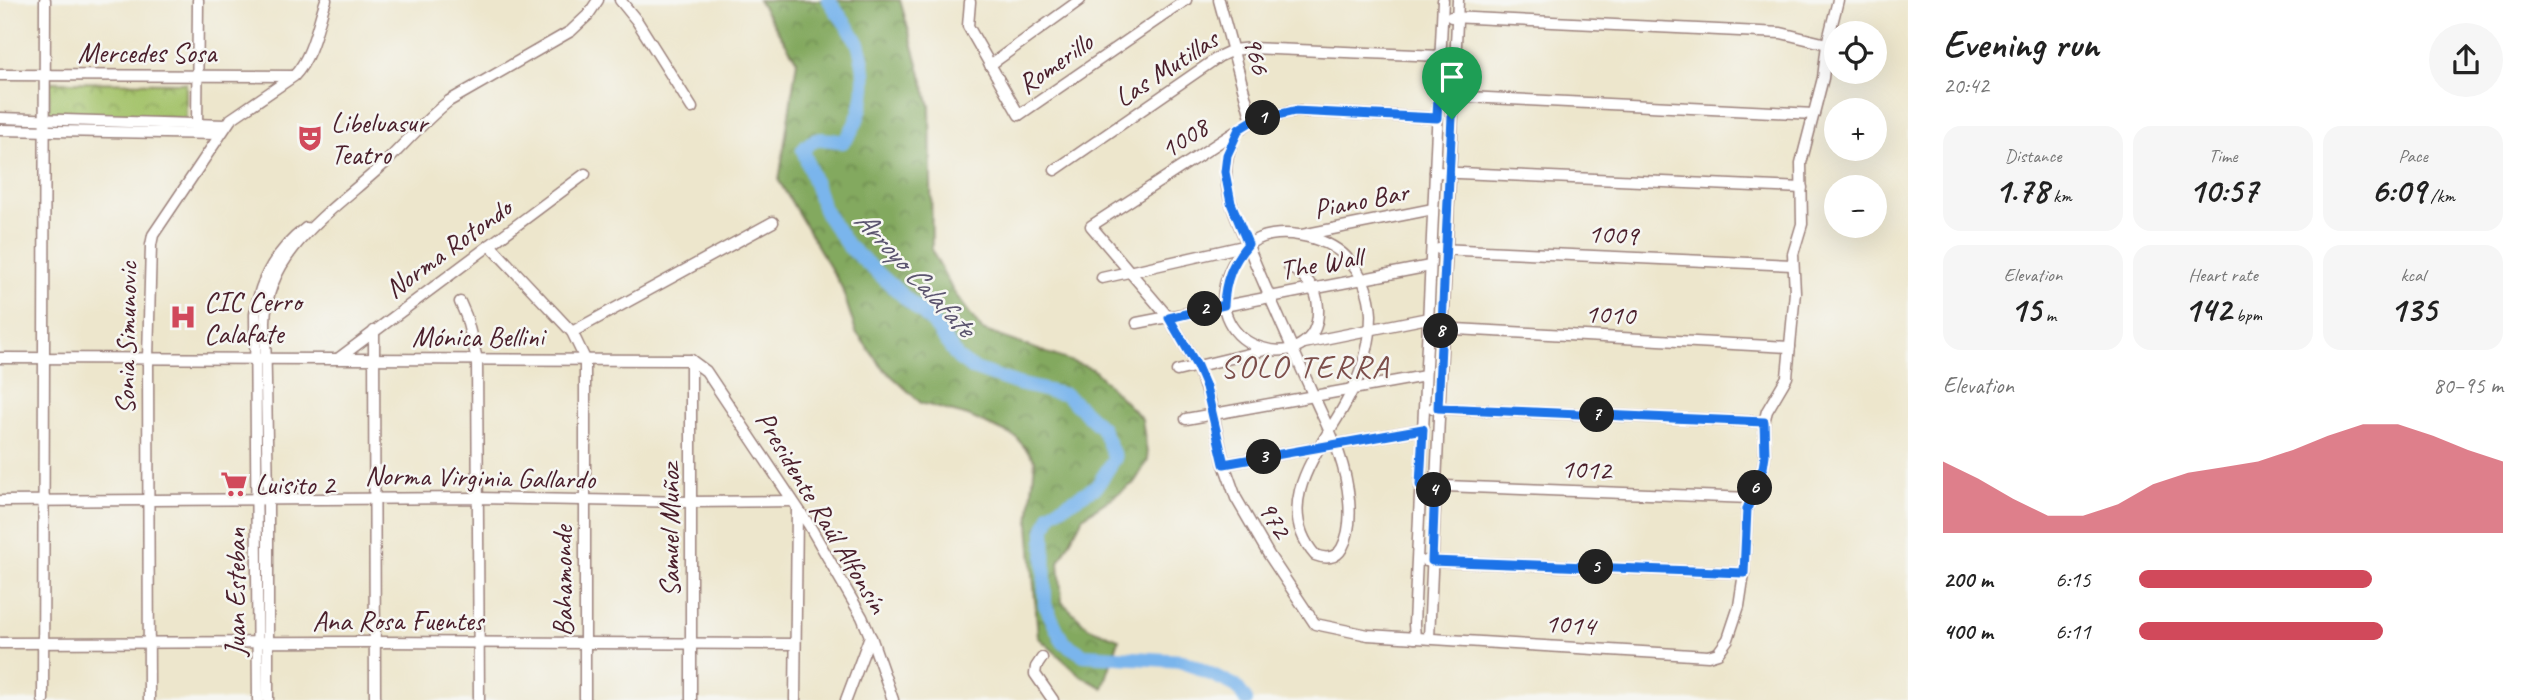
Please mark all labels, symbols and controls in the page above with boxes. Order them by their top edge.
street label: Las Mutillas [1108,20,1227,114]
map controls [1824,21,1887,238]
button: locate [1824,21,1887,84]
text: Evening run [1943,21,2099,68]
street label: Romerillo [1011,23,1101,101]
button: share [2429,23,2503,97]
street label: 966 [1235,32,1279,79]
street label: Mercedes Sosa [78,35,218,70]
pin [1422,47,1482,119]
icon: arrive [1433,58,1471,96]
text: 20:42 [1943,71,1989,100]
button: + [1824,98,1887,161]
pin: 1 [1246,100,1280,136]
place label: Libeluasur Teatro [331,105,430,172]
text: 1 [1258,105,1267,129]
street label: 1008 [1153,108,1217,166]
theatre icon: Libeluasur Teatro [295,123,325,153]
text: Distance [2005,144,2061,168]
text: Time [2208,144,2238,168]
text: Pace [2398,144,2428,168]
text: 1.78 [1994,168,2048,213]
text: 10:57 [2188,168,2258,213]
text: 6:09 [2371,168,2426,213]
street label: Piano Bar [1311,173,1413,226]
button: − [1824,175,1887,238]
text: km [2048,184,2072,208]
text: /km [2426,184,2455,208]
street label: Norma Rotondo [378,188,521,306]
water label: Arroyo Calafate [847,201,986,348]
street label: 1009 [1587,215,1641,253]
street label: The Wall [1277,238,1370,287]
street label: Sonia Simunovic [107,260,145,415]
text: Elevation [2004,263,2062,287]
text: Heart rate [2188,263,2258,287]
text: kcal [2400,263,2426,287]
place label: CIC Cerro Calafate [204,284,304,351]
text: 15 [2010,287,2041,332]
text: 142 [2184,287,2231,332]
text: 135 [2390,287,2436,332]
pin: 2 [1188,292,1222,326]
street label: 1010 [1584,295,1638,333]
text: 2 [1200,296,1209,320]
hospital icon: CIC Cerro Calafate [168,302,198,332]
text: m [2041,303,2056,327]
text: bpm [2231,303,2262,327]
pin: 8 [1424,314,1458,348]
text: 8 [1436,318,1445,342]
street label: Mónica Bellini [412,319,548,354]
district label: SOLO TERRA [1220,346,1390,387]
text: Elevation [1943,371,2014,400]
text: 80–95 m [2433,371,2503,400]
pin: 7 [1580,398,1614,432]
text: 7 [1592,402,1601,426]
street label: Presidente Raúl Alfonsín [748,405,897,621]
pin: 3 [1246,440,1282,475]
text: 3 [1259,444,1268,468]
street label: 1012 [1560,451,1614,487]
street label: Norma Virginia Gallardo [365,457,597,497]
street label: Samuel Muñoz [652,460,687,597]
place label: Luisito 2 [255,467,337,502]
supermarket icon: Luisito 2 [219,469,249,499]
pin: 6 [1738,470,1772,505]
pin: 4 [1416,472,1452,508]
text: 6 [1750,475,1759,499]
text: 4 [1429,477,1438,501]
street label: 972 [1250,494,1301,546]
street label: Bahamonde [545,524,580,636]
street label: Juan Esteban [218,527,253,658]
pin: 5 [1578,550,1614,584]
text: 5 [1591,554,1600,578]
text: 200 m [1943,565,1993,594]
text: 6:15 [2055,565,2091,594]
street label: Ana Rosa Fuentes [313,603,486,638]
street label: 1014 [1544,605,1599,643]
text: 400 m [1943,617,1993,646]
text: 6:11 [2055,617,2091,646]

